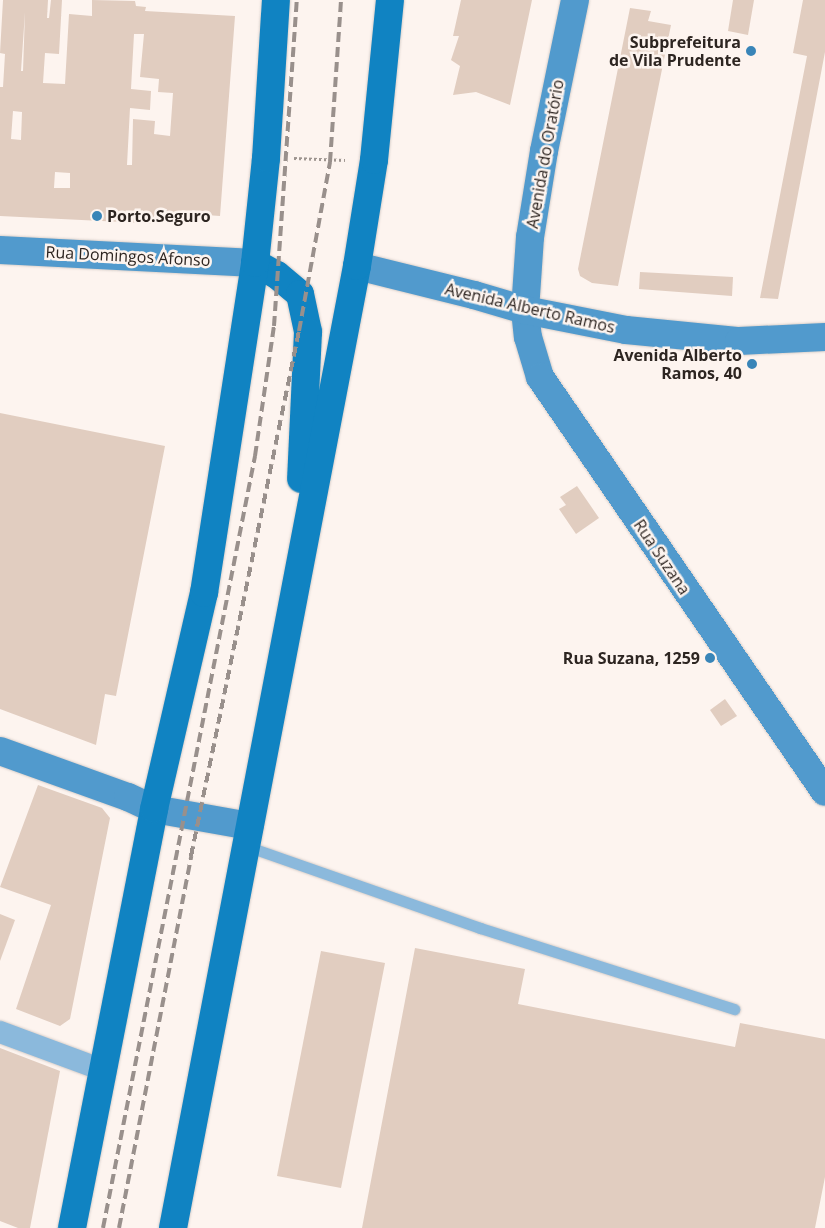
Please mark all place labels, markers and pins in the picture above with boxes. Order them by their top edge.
place label: Subprefeitura de Vila Prudente [609,32,741,70]
marker: Subprefeitura de Vila Prudente [745,45,757,57]
place label: Porto.Seguro [107,206,211,226]
marker: Porto.Seguro [91,210,103,222]
place label: Avenida Alberto Ramos, 40 [613,345,742,383]
marker: Avenida Alberto Ramos, 40 [746,358,758,370]
place label: Rua Suzana, 1259 [563,648,700,668]
marker: Rua Suzana, 1259 [704,652,716,664]

